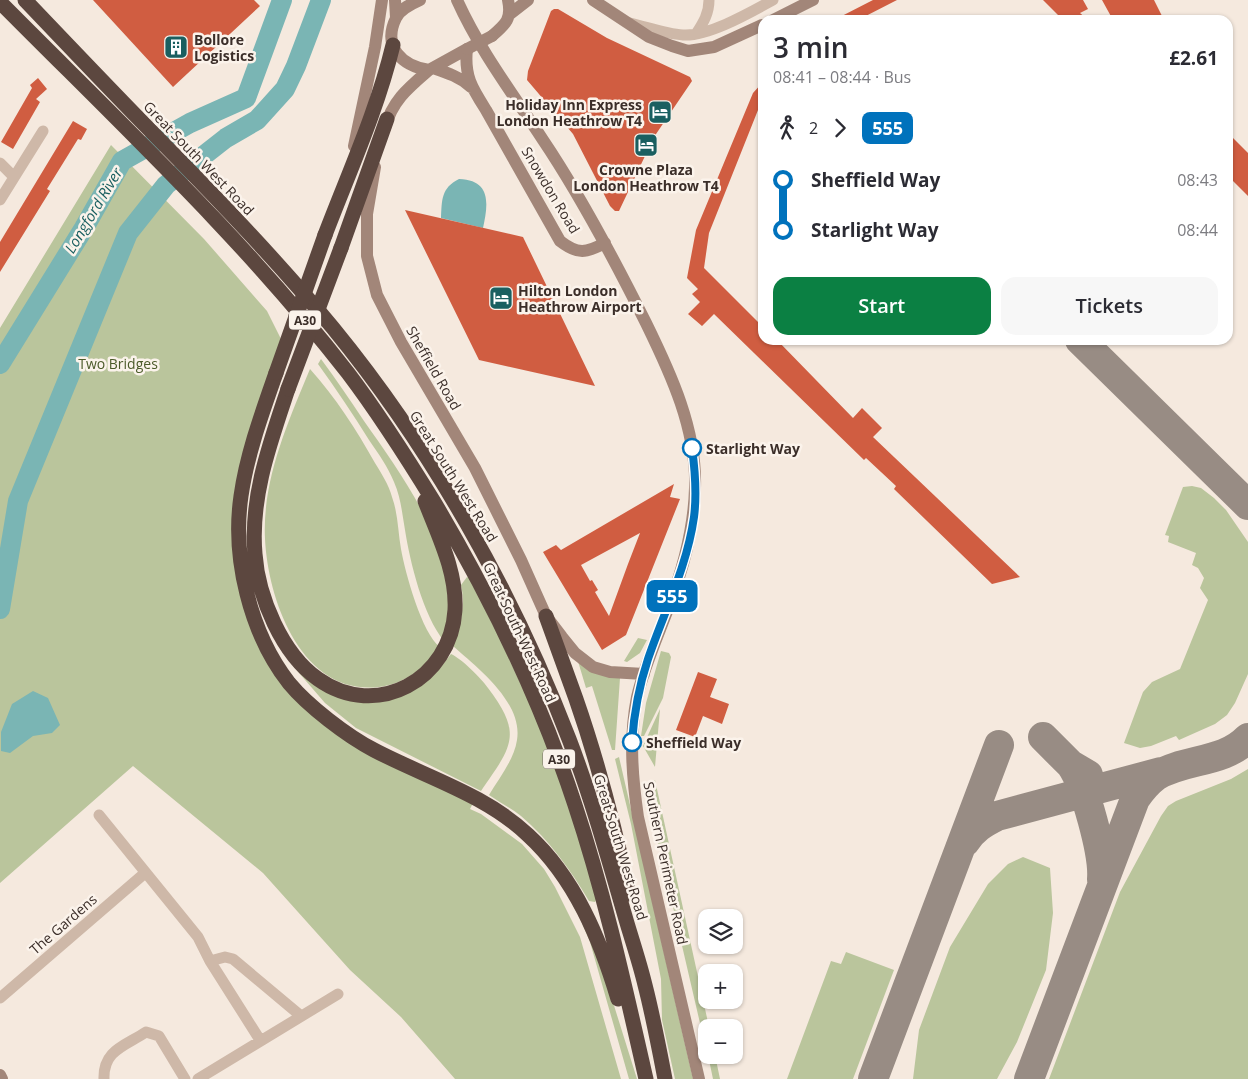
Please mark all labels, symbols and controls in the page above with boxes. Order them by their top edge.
text: 3 min [773,28,849,66]
place label: Bollore Logistics [194,30,254,65]
building icon: Bollore Logistics [163,34,189,60]
text: £2.61 [1169,45,1218,71]
text: 08:41 – 08:44 · Bus [773,66,911,88]
place label: Holiday Inn Express London Heathrow T4 [496,95,642,130]
street label: Great South West Road [140,97,258,219]
hotel icon: Holiday Inn Express London Heathrow T4 [647,99,673,125]
icon: walk [773,114,801,142]
icon: forward [826,114,854,142]
text: 555 [872,116,903,140]
text: 2 [809,117,818,139]
hotel icon: Crowne Plaza London Heathrow T4 [633,132,659,158]
street label: Snowdon Road [518,143,584,237]
place label: Crowne Plaza London Heathrow T4 [573,160,719,195]
water label: Longford River [60,163,127,256]
text: Sheffield Way [811,167,940,193]
text: 08:43 [1177,169,1218,191]
text: Starlight Way [811,217,938,243]
text: 08:44 [1177,219,1218,241]
button: Start [773,277,991,335]
button: Tickets [1001,277,1218,335]
place label: Hilton London Heathrow Airport [518,281,642,316]
hotel icon: Hilton London Heathrow Airport [488,285,514,311]
road number: A30 [289,310,321,330]
street label: Sheffield Road [402,323,466,413]
park label: Two Bridges [78,354,158,373]
street label: Great South West Road [406,407,502,545]
marker: Starlight Way [682,438,702,458]
place label: Starlight Way [706,439,800,458]
street label: Great South-West Road [479,559,561,705]
line badge: 555 [643,580,701,612]
text: 555 [657,584,687,608]
marker: Sheffield Way [622,732,642,752]
place label: Sheffield Way [646,733,741,752]
road number: A30 [543,750,575,769]
street label: Great South West Road [590,772,652,922]
street label: Southern Perimeter Road [639,780,693,946]
street label: The Gardens [25,889,101,958]
map controls [698,909,743,1064]
button: layers [698,909,743,954]
button: + [698,964,743,1009]
button: − [698,1019,743,1064]

